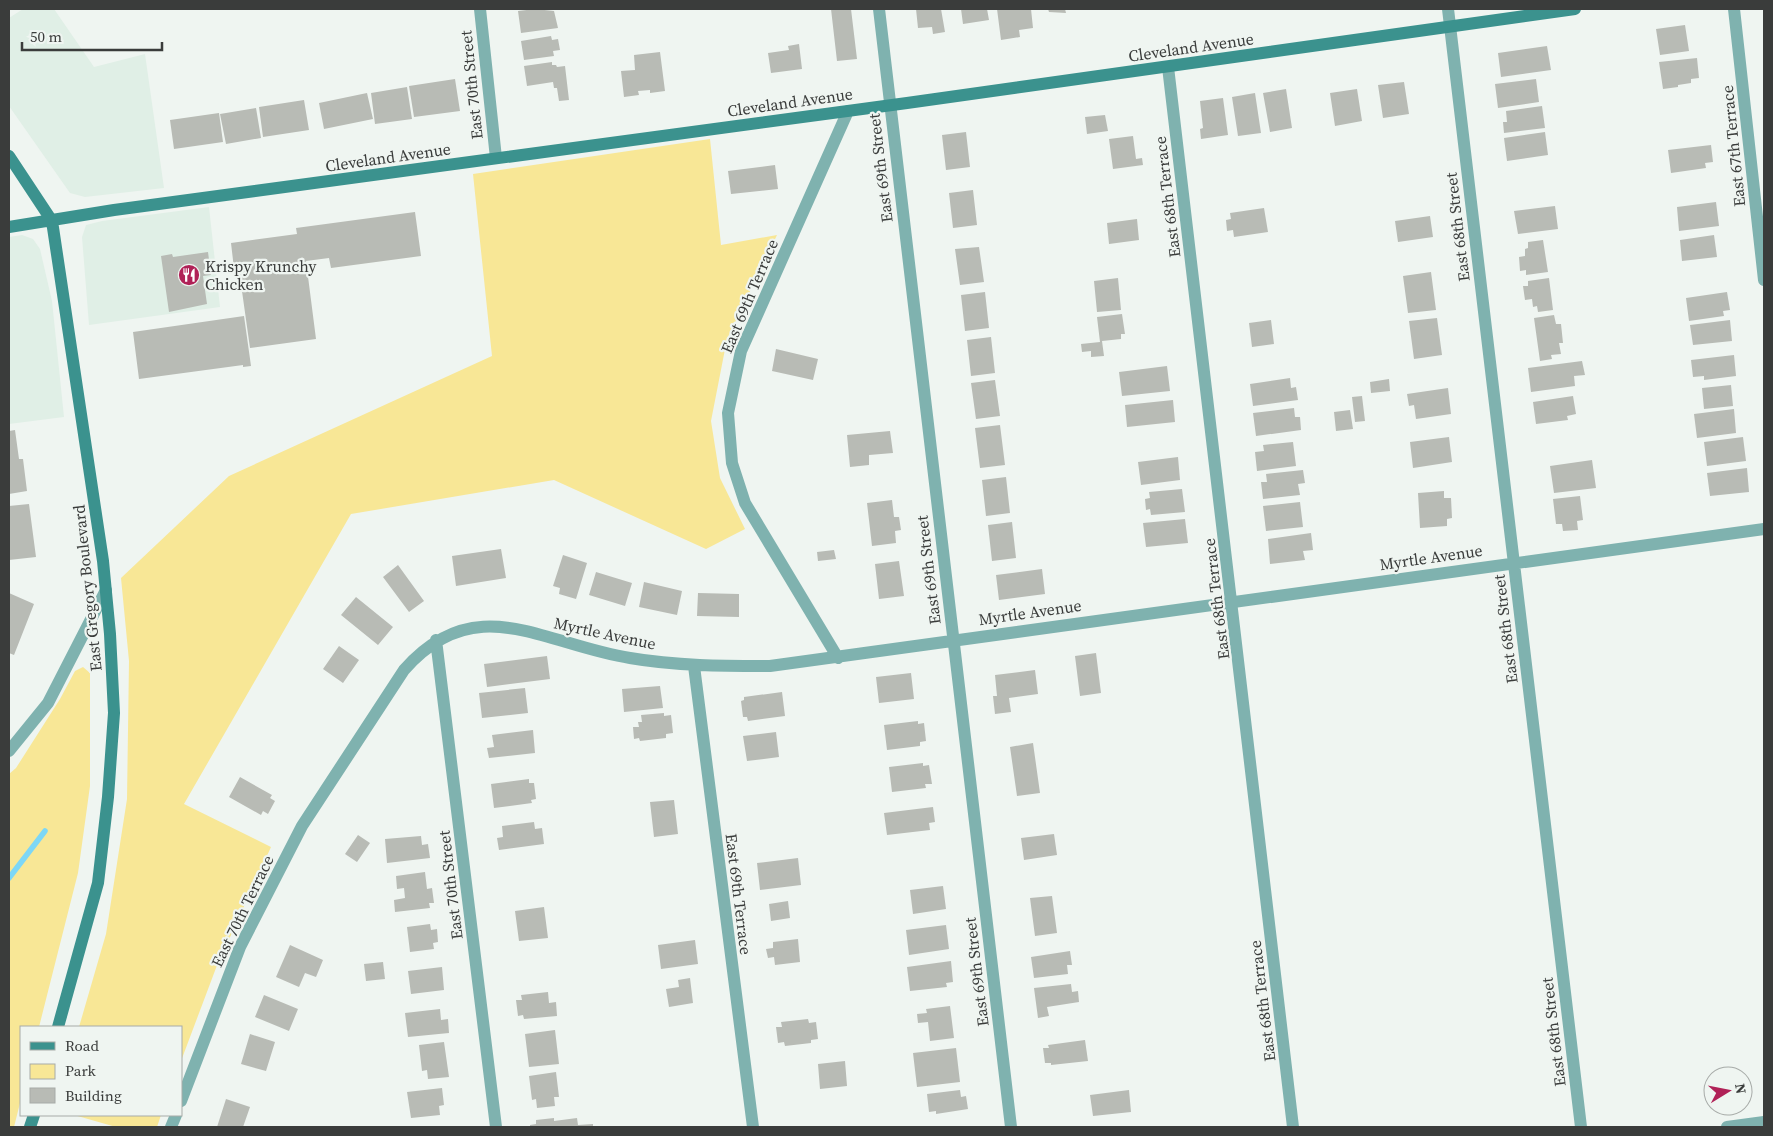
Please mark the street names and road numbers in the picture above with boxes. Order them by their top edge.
street label: Cleveland Avenue [1127,27,1255,67]
street label: East 70th Street [454,29,488,141]
street label: Cleveland Avenue [726,82,854,122]
street label: East 67th Terrace [1716,84,1750,208]
street label: East 69th Street [862,111,898,224]
street label: East 68th Terrace [1149,135,1185,259]
street label: Cleveland Avenue [324,137,452,177]
street label: East 68th Street [1439,170,1475,283]
street label: East 69th Terrace [715,236,783,356]
street label: East Gregory Boulevard [67,504,107,672]
street label: East 69th Street [910,513,946,626]
street label: East 68th Terrace [1198,537,1234,661]
street label: Myrtle Avenue [1378,539,1484,575]
street label: East 68th Street [1487,572,1523,685]
street label: Myrtle Avenue [977,594,1083,630]
street label: Myrtle Avenue [552,611,658,655]
street label: East 70th Street [432,828,468,941]
street label: East 69th Terrace [721,832,757,956]
street label: East 70th Terrace [205,851,279,971]
street label: East 69th Street [958,915,994,1028]
street label: East 68th Terrace [1244,939,1280,1063]
street label: East 68th Street [1535,975,1571,1088]

